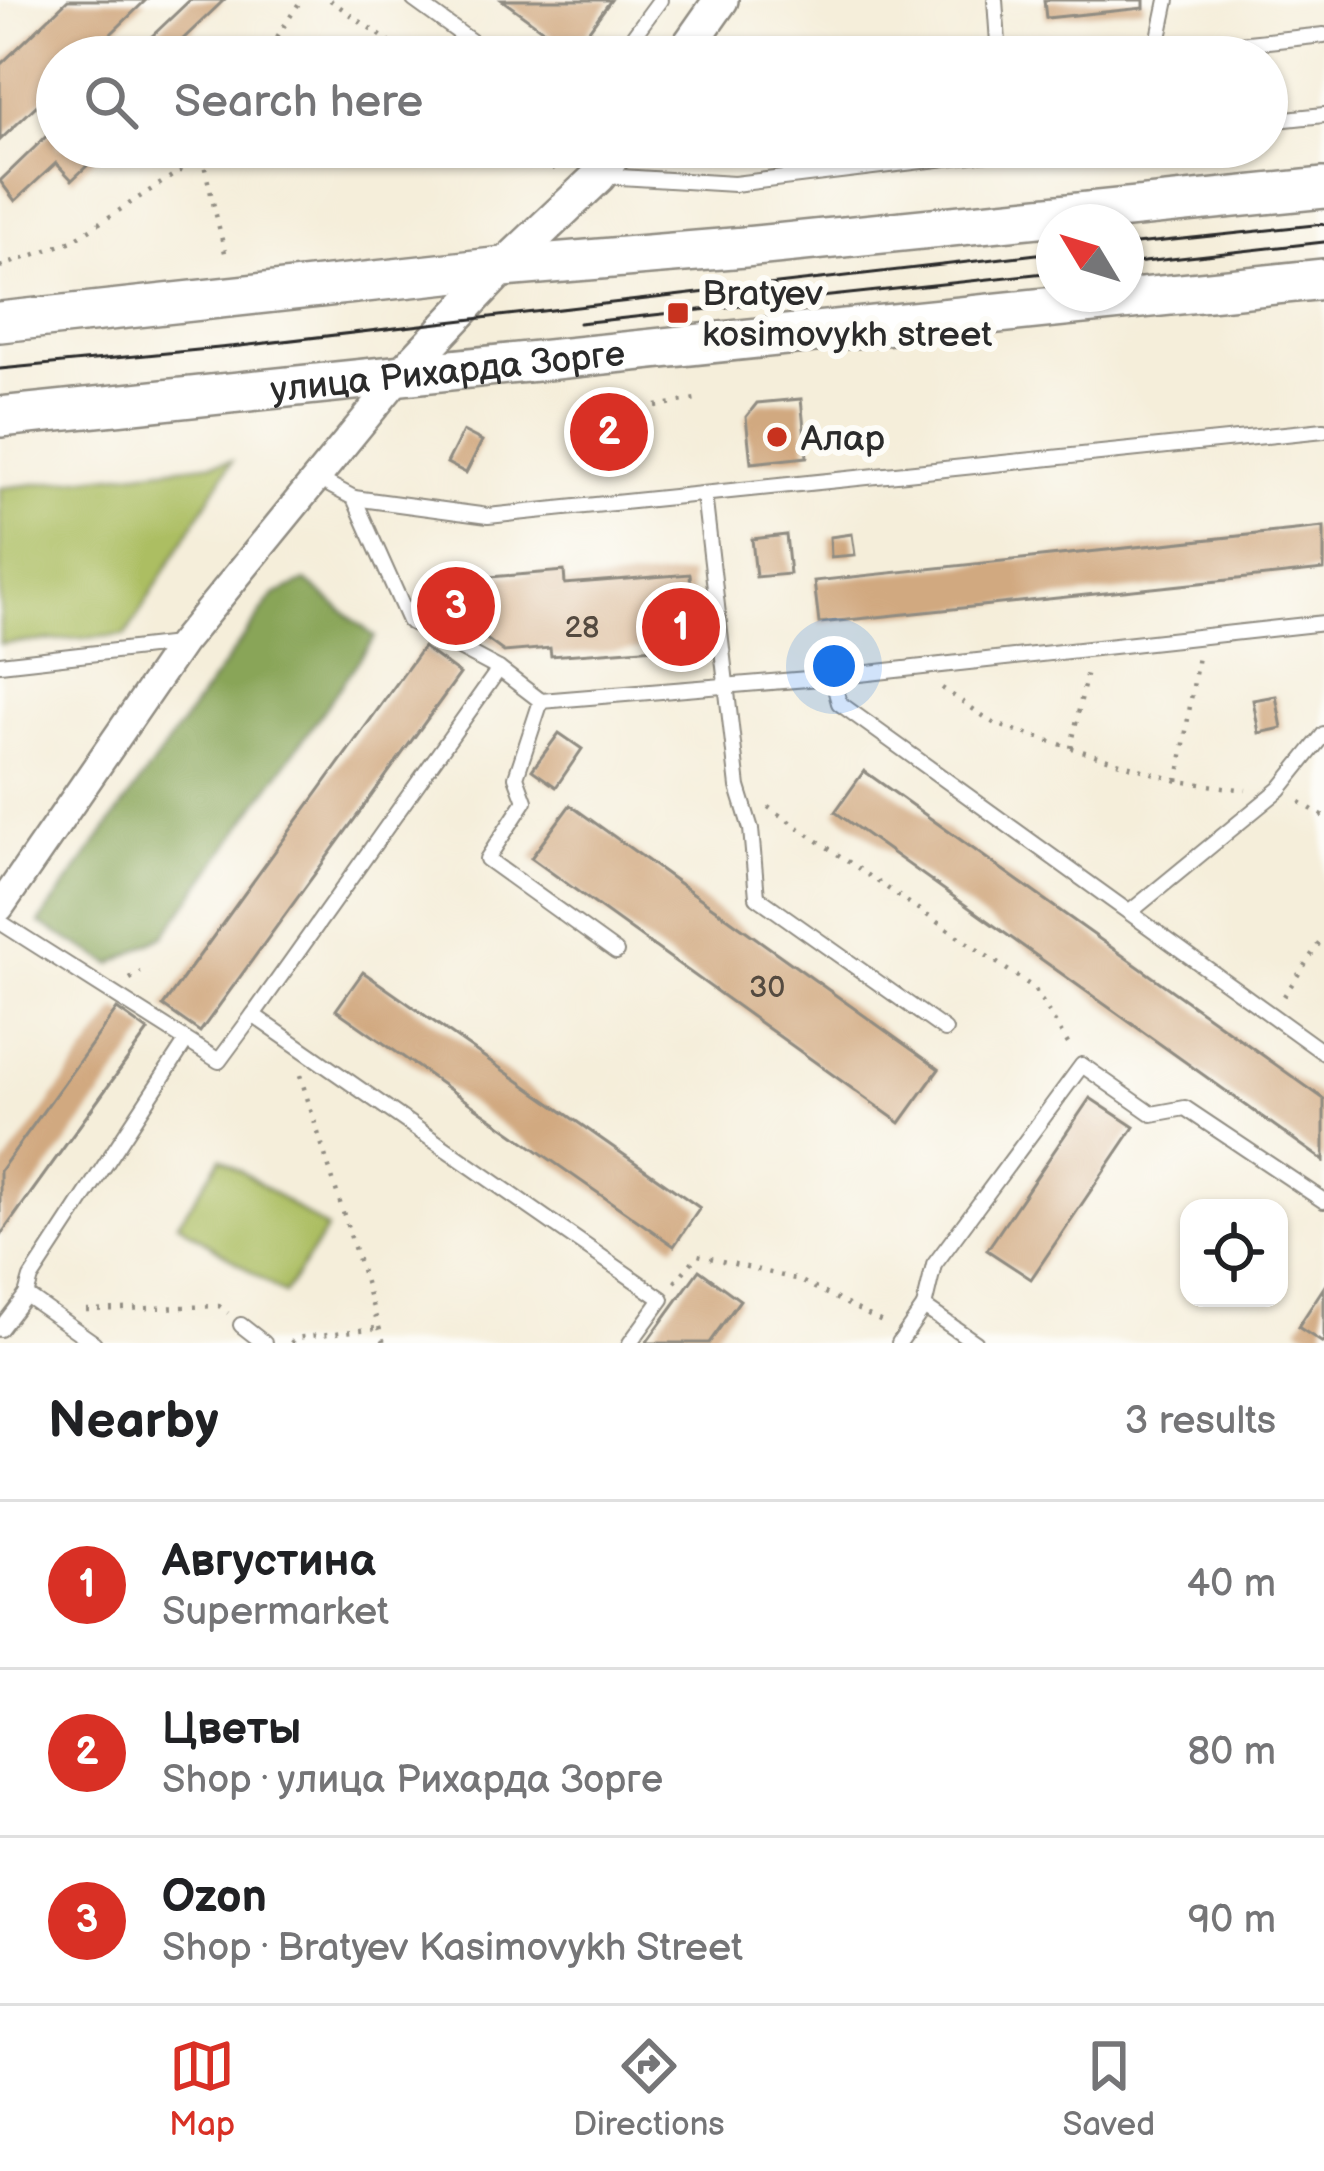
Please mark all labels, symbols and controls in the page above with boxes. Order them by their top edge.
search box [36,36,1288,168]
icon: search [78,69,144,135]
text: Search here [174,75,423,130]
north arrow [1036,204,1144,312]
place label: Bratyev kosimovykh street [702,273,992,357]
marker: Bratyev kosimovykh street [665,300,691,326]
street label: улица Рихарда Зорге [269,333,627,413]
pin: 2 [570,387,648,477]
place label: Алар [800,418,885,461]
marker: Алар [764,424,790,450]
pin: 3 [417,561,495,651]
pin: 1 [642,582,720,672]
house number: 28 [564,610,600,646]
your location [804,636,864,696]
house number: 30 [749,970,785,1006]
map controls [1180,1199,1288,1307]
button: locate [1180,1199,1288,1307]
text: Nearby [48,1391,219,1452]
text: 3 results [1124,1398,1276,1445]
text: Августина [162,1534,376,1589]
text: 1 [79,1561,95,1608]
text: 40 m [1186,1561,1276,1608]
text: Supermarket [162,1589,389,1636]
text: Цветы [162,1702,302,1757]
text: 2 [75,1729,99,1776]
text: 80 m [1188,1729,1276,1776]
text: Shop · улица Рихарда Зорге [162,1757,663,1804]
text: Ozon [162,1870,267,1925]
text: 3 [76,1897,98,1944]
text: 90 m [1188,1897,1276,1944]
text: Shop · Bratyev Kasimovykh Street [162,1925,743,1972]
tab: Map [169,2033,235,2145]
tab: Directions [573,2033,725,2145]
tab: Saved [1062,2033,1155,2145]

